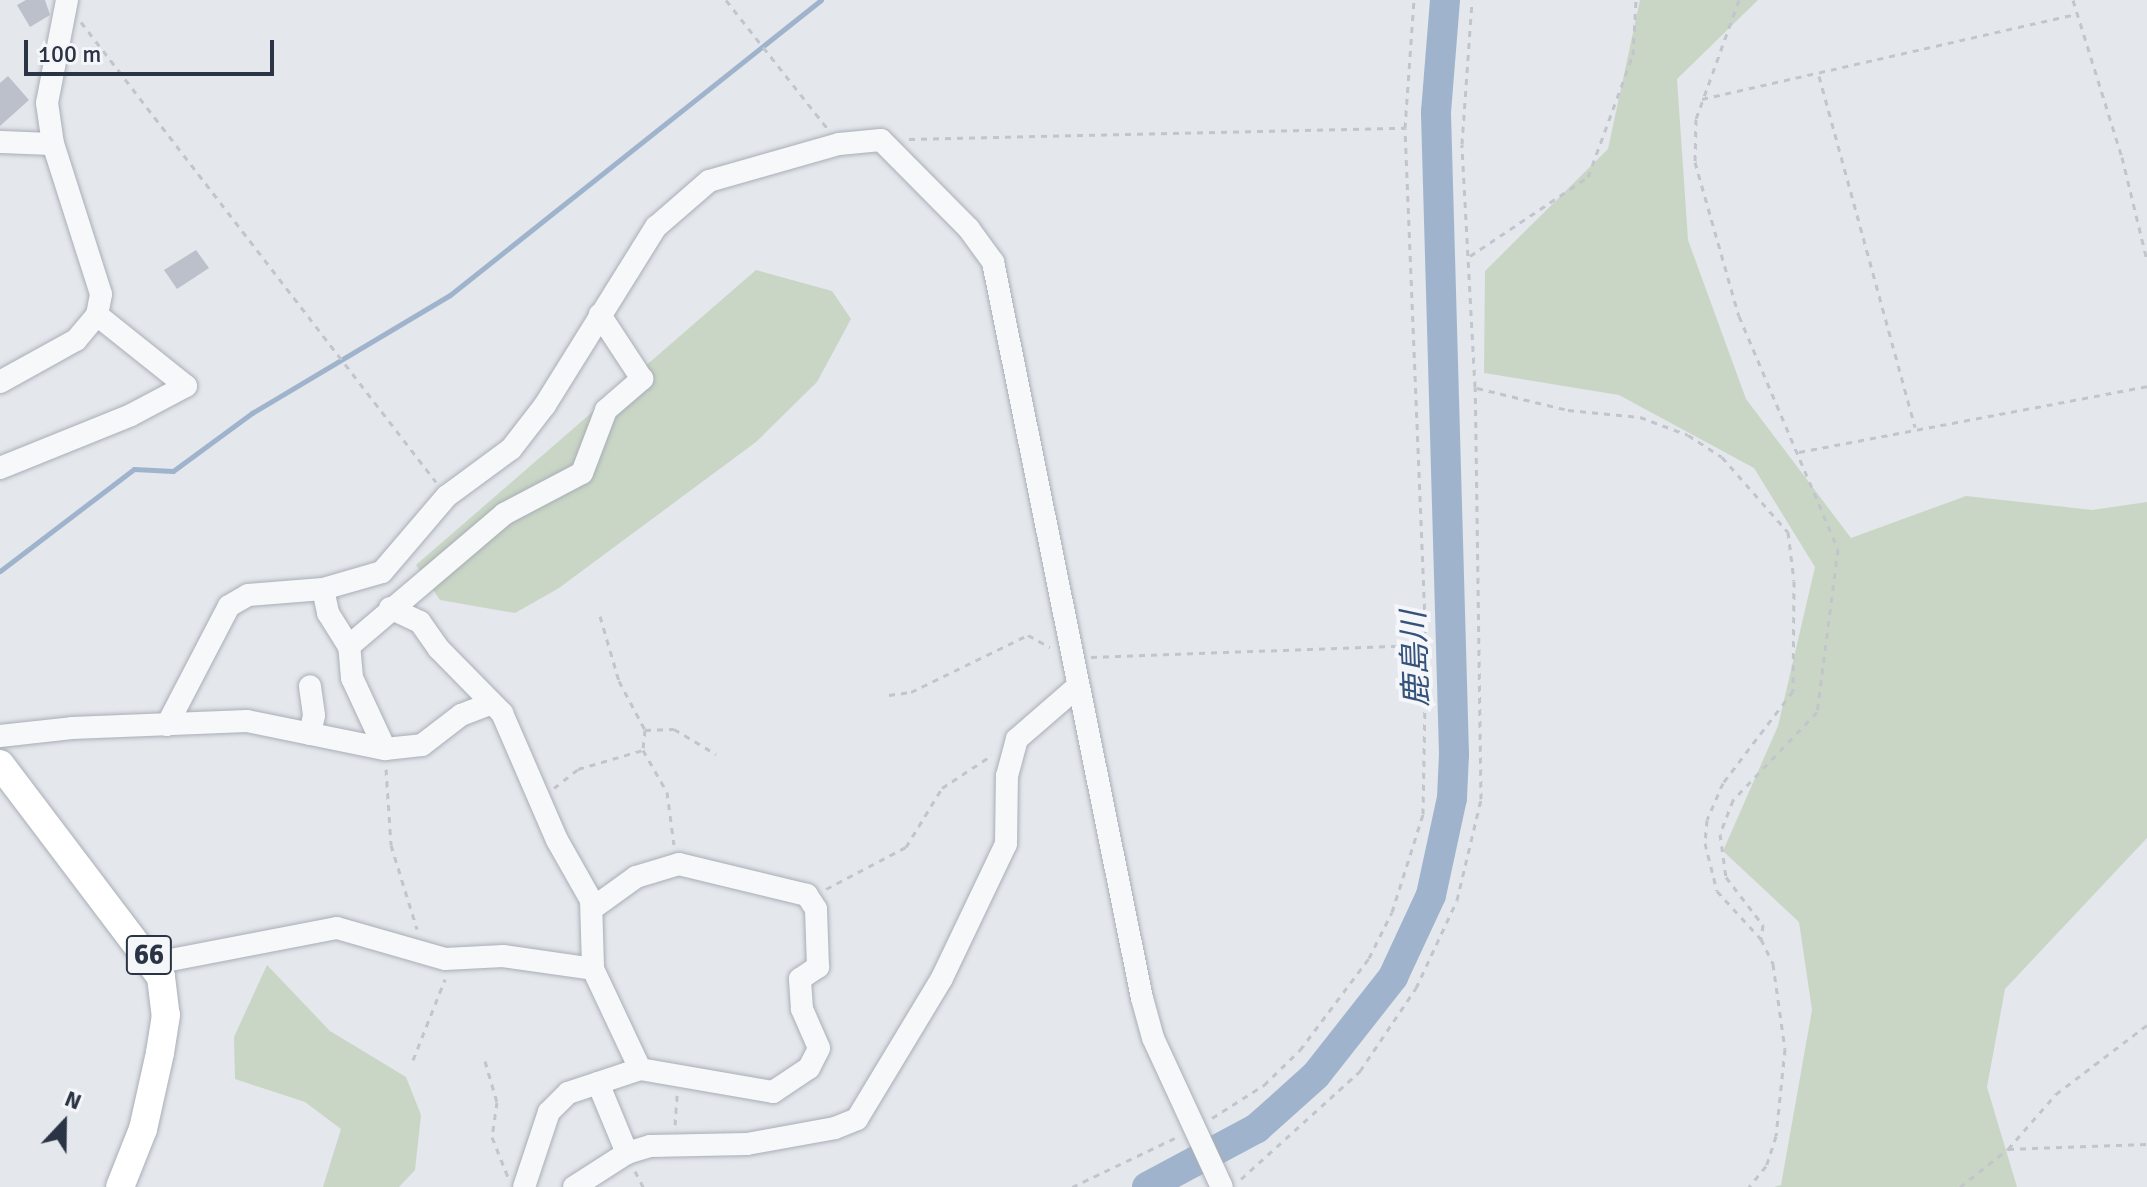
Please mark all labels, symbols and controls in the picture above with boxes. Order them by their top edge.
scale bar [28,24,278,74]
text: 100 m [38,39,101,69]
water label: 鹿島川 [1395,610,1437,708]
road number: 66 [125,931,173,979]
north arrow [24,1083,104,1163]
text: N [61,1085,85,1116]

